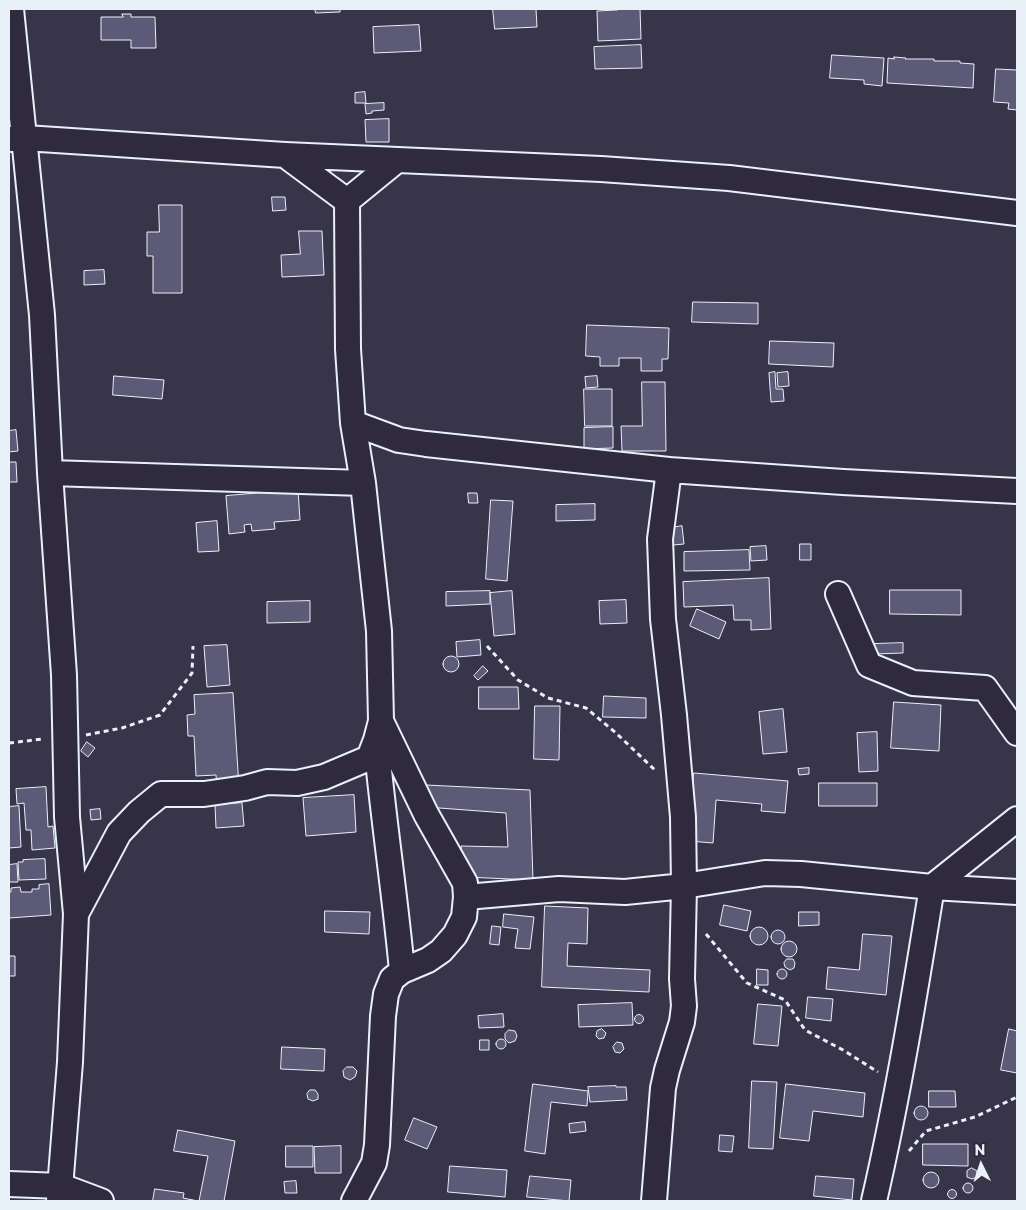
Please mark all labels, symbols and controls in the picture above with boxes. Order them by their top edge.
text: N [974,1139,986,1160]
north arrow [956,1140,1006,1190]

